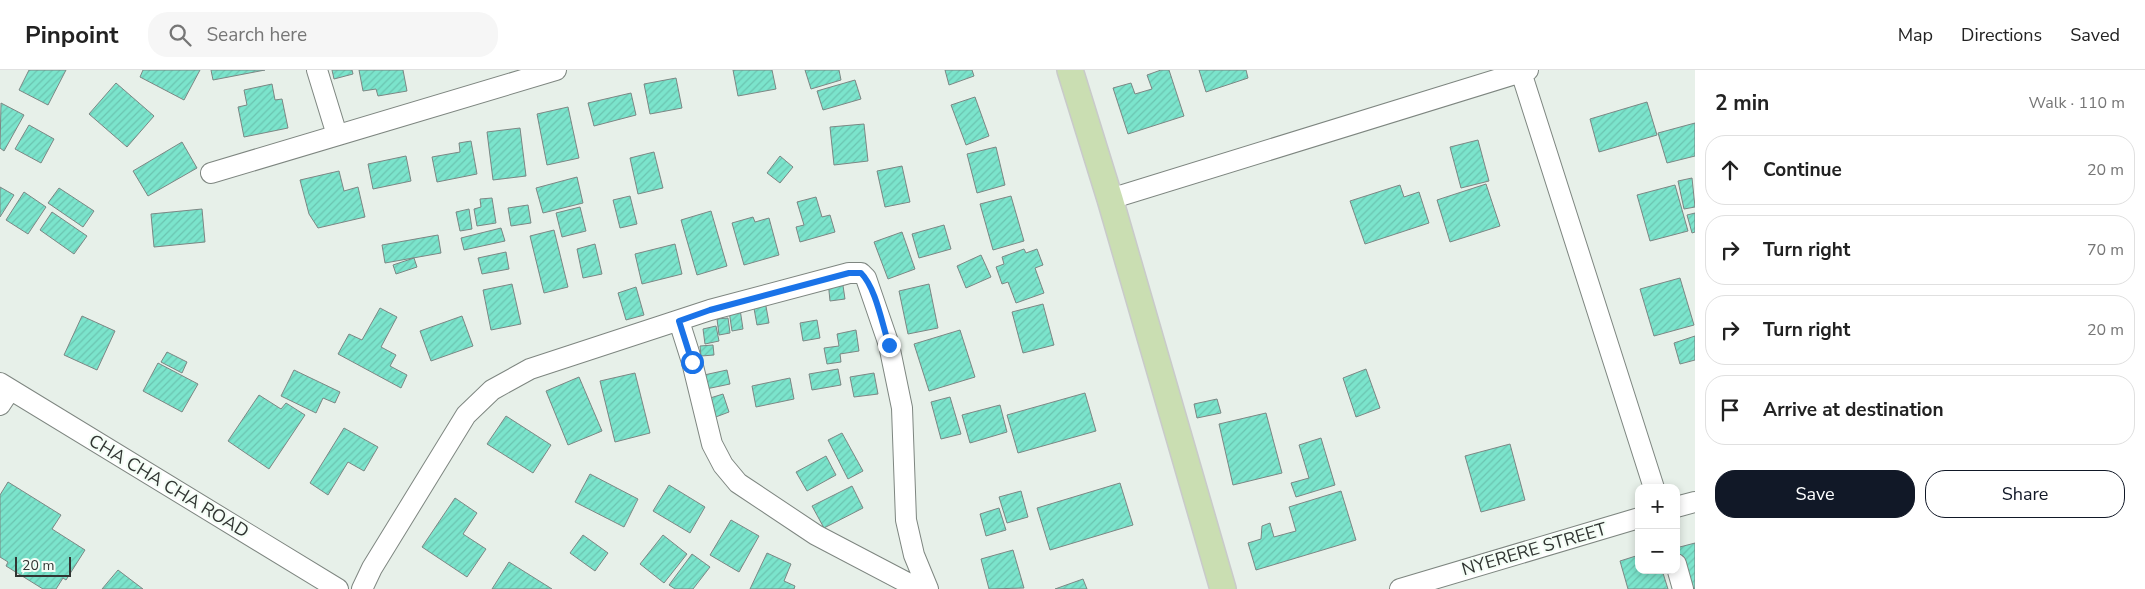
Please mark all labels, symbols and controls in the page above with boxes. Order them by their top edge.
search box [148,12,498,57]
text: Pinpoint [25,19,118,51]
icon: search [166,21,194,49]
text: Search here [206,22,307,48]
text: Map [1898,23,1933,47]
text: Directions [1961,23,2042,47]
text: Saved [2070,23,2120,47]
text: 2 min [1715,89,1769,117]
text: Walk · 110 m [2029,92,2125,114]
icon: ahead [1716,156,1744,184]
text: Continue [1763,157,1842,183]
text: 20 m [2087,159,2124,181]
icon: right [1716,236,1744,264]
text: Turn right [1763,237,1850,263]
text: 70 m [2087,239,2124,261]
icon: right [1716,316,1744,344]
text: Turn right [1763,317,1850,343]
text: 20 m [2087,319,2124,341]
route end [878,334,901,357]
route start [681,351,704,374]
icon: arrive [1716,396,1744,424]
text: Arrive at destination [1763,397,1944,423]
street label: CHA CHA CHA ROAD [85,429,253,543]
button: Save [1715,470,1915,518]
button: Share [1925,470,2125,518]
map controls [1635,484,1680,574]
button: + [1635,484,1680,529]
street label: NYERERE STREET [1459,517,1609,581]
button: − [1635,529,1680,574]
scale bar [15,554,71,577]
text: 20 m [22,556,54,575]

